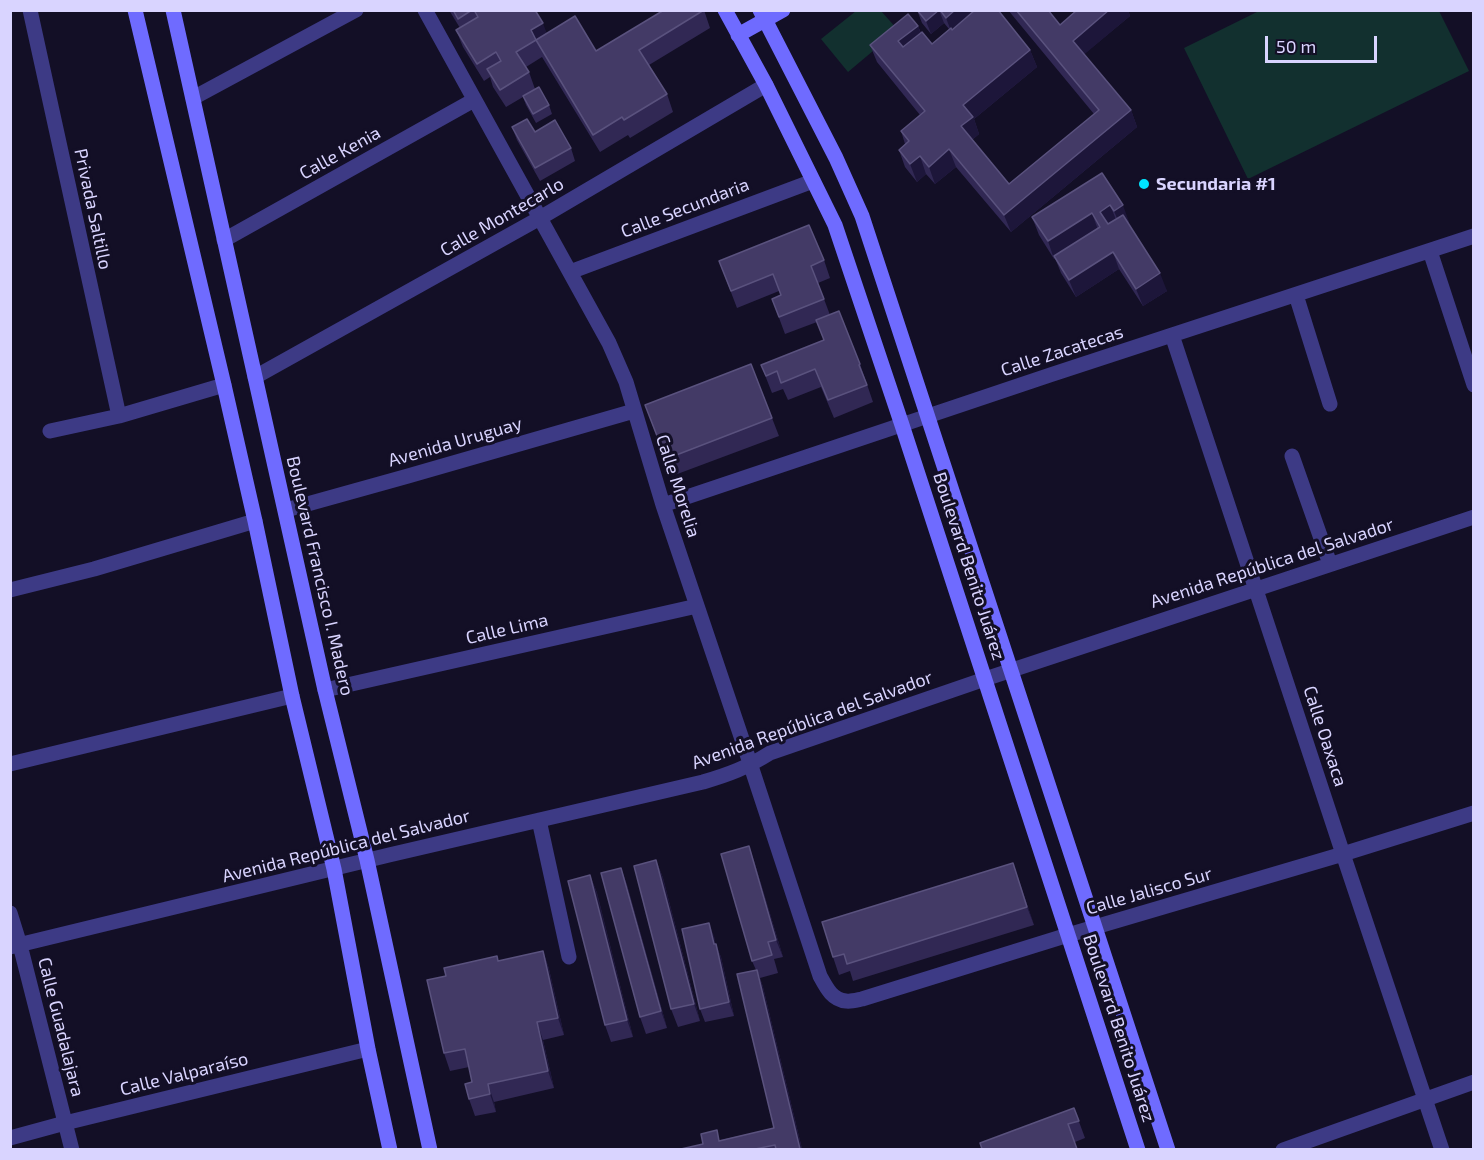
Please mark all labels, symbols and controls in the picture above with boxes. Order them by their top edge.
scale bar [1268,24,1380,62]
text: 50 m [1276,35,1316,57]
street label: Calle Kenia [296,122,384,184]
street label: Privada Saltillo [70,146,116,272]
street label: Calle Montecarlo [436,173,568,261]
place label: Secundaria #1 [1156,173,1276,195]
street label: Calle Secundaria [618,174,752,242]
marker: Secundaria #1 [1137,177,1151,191]
street label: Calle Zacatecas [998,321,1126,381]
street label: Avenida Uruguay [386,413,524,471]
street label: Calle Morelia [651,432,705,540]
street label: Boulevard Francisco I. Madero [282,454,358,698]
street label: Boulevard Benito Juárez [928,469,1010,663]
street label: Avenida República del Salvador [1148,513,1396,613]
street label: Calle Lima [464,609,550,649]
street label: Avenida República del Salvador [689,666,935,774]
street label: Calle Oaxaca [1299,683,1351,789]
street label: Avenida República del Salvador [220,805,472,887]
street label: Calle Jalisco Sur [1084,863,1214,919]
street label: Boulevard Benito Juárez [1078,931,1160,1125]
street label: Calle Guadalajara [33,955,89,1099]
street label: Calle Valparaíso [118,1048,250,1100]

